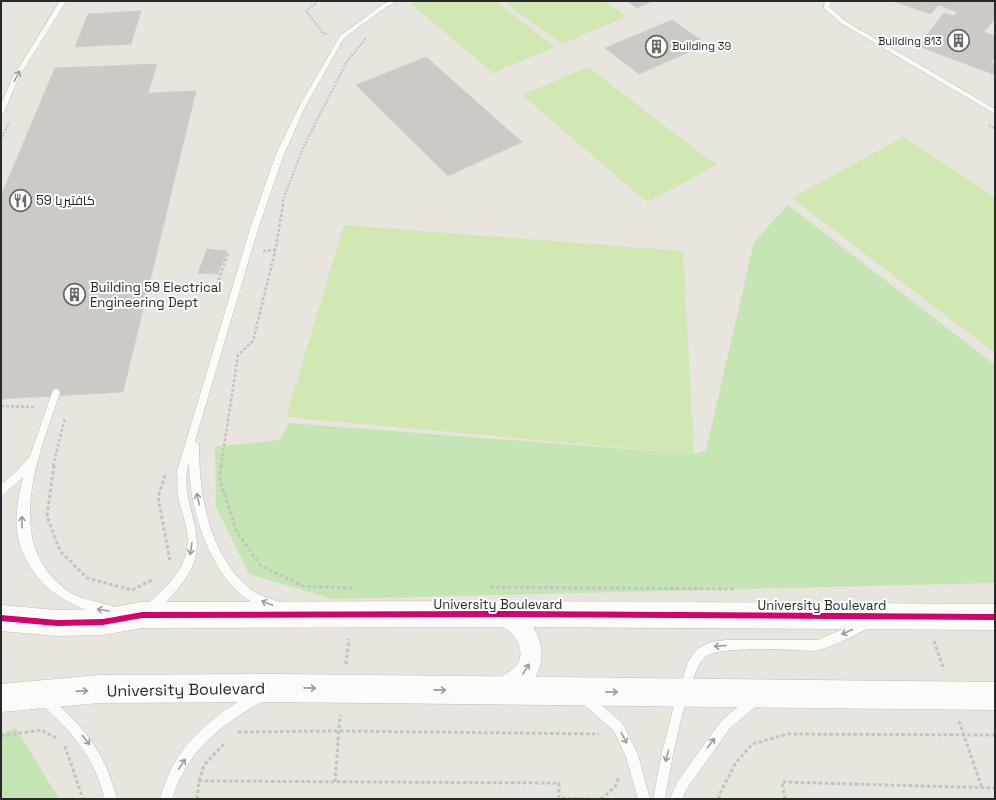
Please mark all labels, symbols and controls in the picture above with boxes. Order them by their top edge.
building icon: Building 813 [945,28,971,54]
building icon: Building 39 [643,33,669,59]
place label: Building 813 [878,34,942,48]
place label: Building 39 [672,39,731,53]
one-way arrow [14,71,22,83]
restaurant icon: كافتيريا 59 [7,187,33,213]
place label: كافتيريا 59 [36,192,95,209]
place label: Building 59 Electrical Engineering Dept [90,279,221,311]
building icon: Building 59 Electrical Engineering Dept [61,281,87,307]
one-way arrow [194,493,202,506]
one-way arrow [18,516,25,529]
one-way arrow [187,542,195,555]
street label: University Boulevard [434,596,562,613]
street label: University Boulevard [758,597,886,614]
one-way arrow [261,599,273,606]
one-way arrow [97,605,110,613]
one-way arrow [842,629,854,637]
one-way arrow [714,642,727,650]
one-way arrow [523,663,531,675]
street label: University Boulevard [107,678,265,701]
one-way arrow [303,684,316,692]
one-way arrow [433,686,446,694]
one-way arrow [75,687,88,694]
one-way arrow [605,688,618,696]
one-way arrow [620,732,628,744]
one-way arrow [82,735,90,746]
one-way arrow [707,737,716,748]
one-way arrow [663,749,671,762]
one-way arrow [178,758,186,769]

